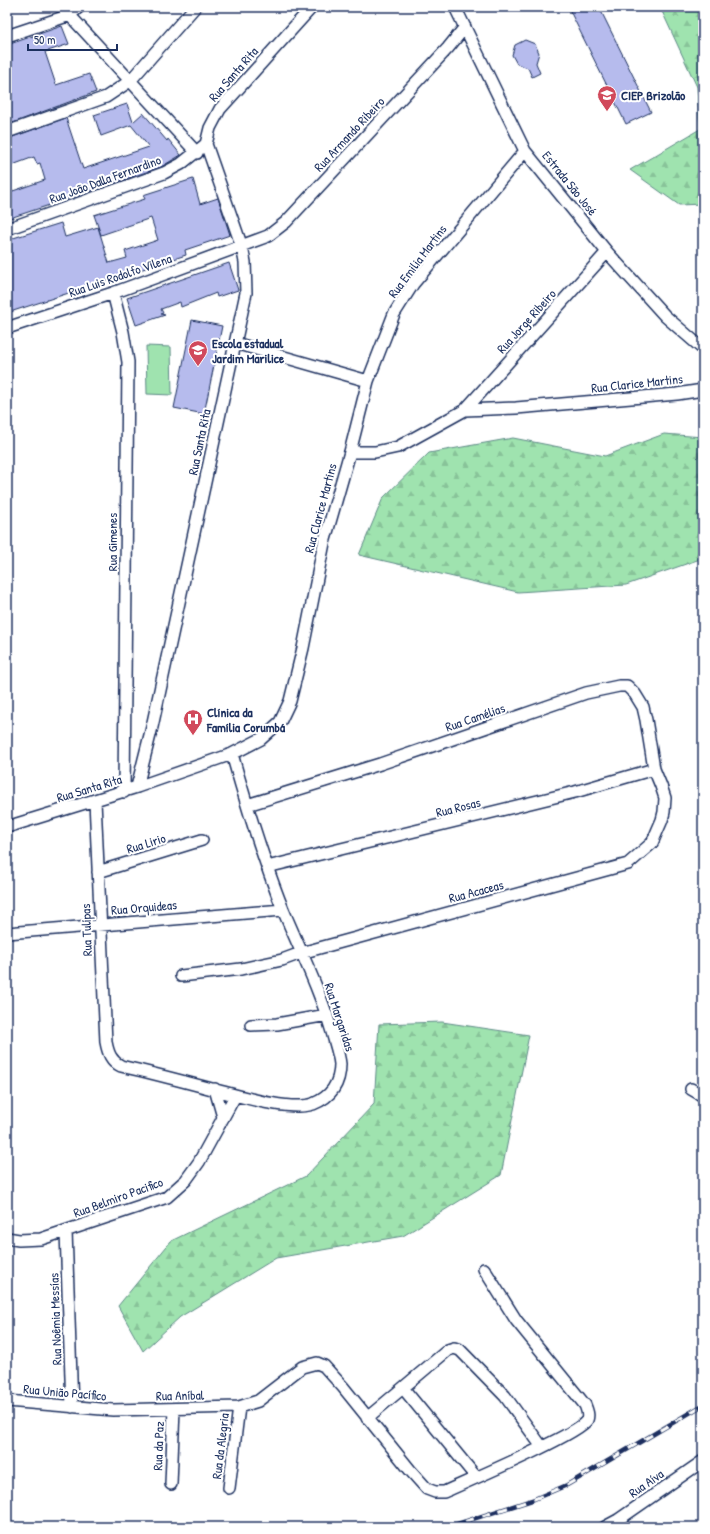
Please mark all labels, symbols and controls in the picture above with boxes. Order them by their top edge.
scale bar [28,26,117,52]
text: 50 m [34,31,55,48]
street label: Rua Santa Rita [204,43,262,105]
school or university icon: CIEP Brizolão [596,84,618,112]
place label: CIEP Brizolão [621,86,686,104]
street label: Rua Armando Ribeiro [310,93,388,175]
street label: Estrada São José [538,147,602,219]
street label: Rua João Dalla Fernardino [47,150,163,208]
street label: Rua Emilia Martins [384,221,450,301]
street label: Rua Luis Rodolfo Vilena [66,249,174,301]
street label: Rua Jorge Ribeiro [492,285,560,357]
place label: Escola estadual Jardim Marilice [212,334,285,367]
school or university icon: Escola estadual Jardim Marilice [187,339,209,367]
street label: Rua Clarice Martins [590,369,684,397]
street label: Rua Santa Rita [183,407,215,477]
street label: Rua Clarice Martins [299,461,341,555]
street label: Rua Gimenes [103,513,121,571]
street label: Rua Camélias [443,698,507,736]
place label: Clínica da Família Corumbá [206,703,286,736]
hospital icon: Clínica da Família Corumbá [182,708,204,736]
street label: Rua Santa Rita [54,770,124,806]
street label: Rua Rosas [434,793,482,821]
street label: Rua Lirio [124,829,168,857]
street label: Rua Acaceas [447,875,505,907]
street label: Rua Orquideas [110,895,178,919]
street label: Rua Tulipas [76,903,96,957]
street label: Rua Margaridas [320,980,360,1054]
street label: Rua Belmiro Pacifico [71,1172,165,1222]
street label: Rua Noêmia Messías [44,1273,66,1365]
street label: Rua União Pacífico [23,1379,107,1405]
street label: Rua Aníbal [156,1386,205,1404]
street label: Rua da Alegria [207,1412,233,1480]
street label: Rua da Paz [148,1421,168,1471]
street label: Rua Aíva [625,1465,667,1501]

